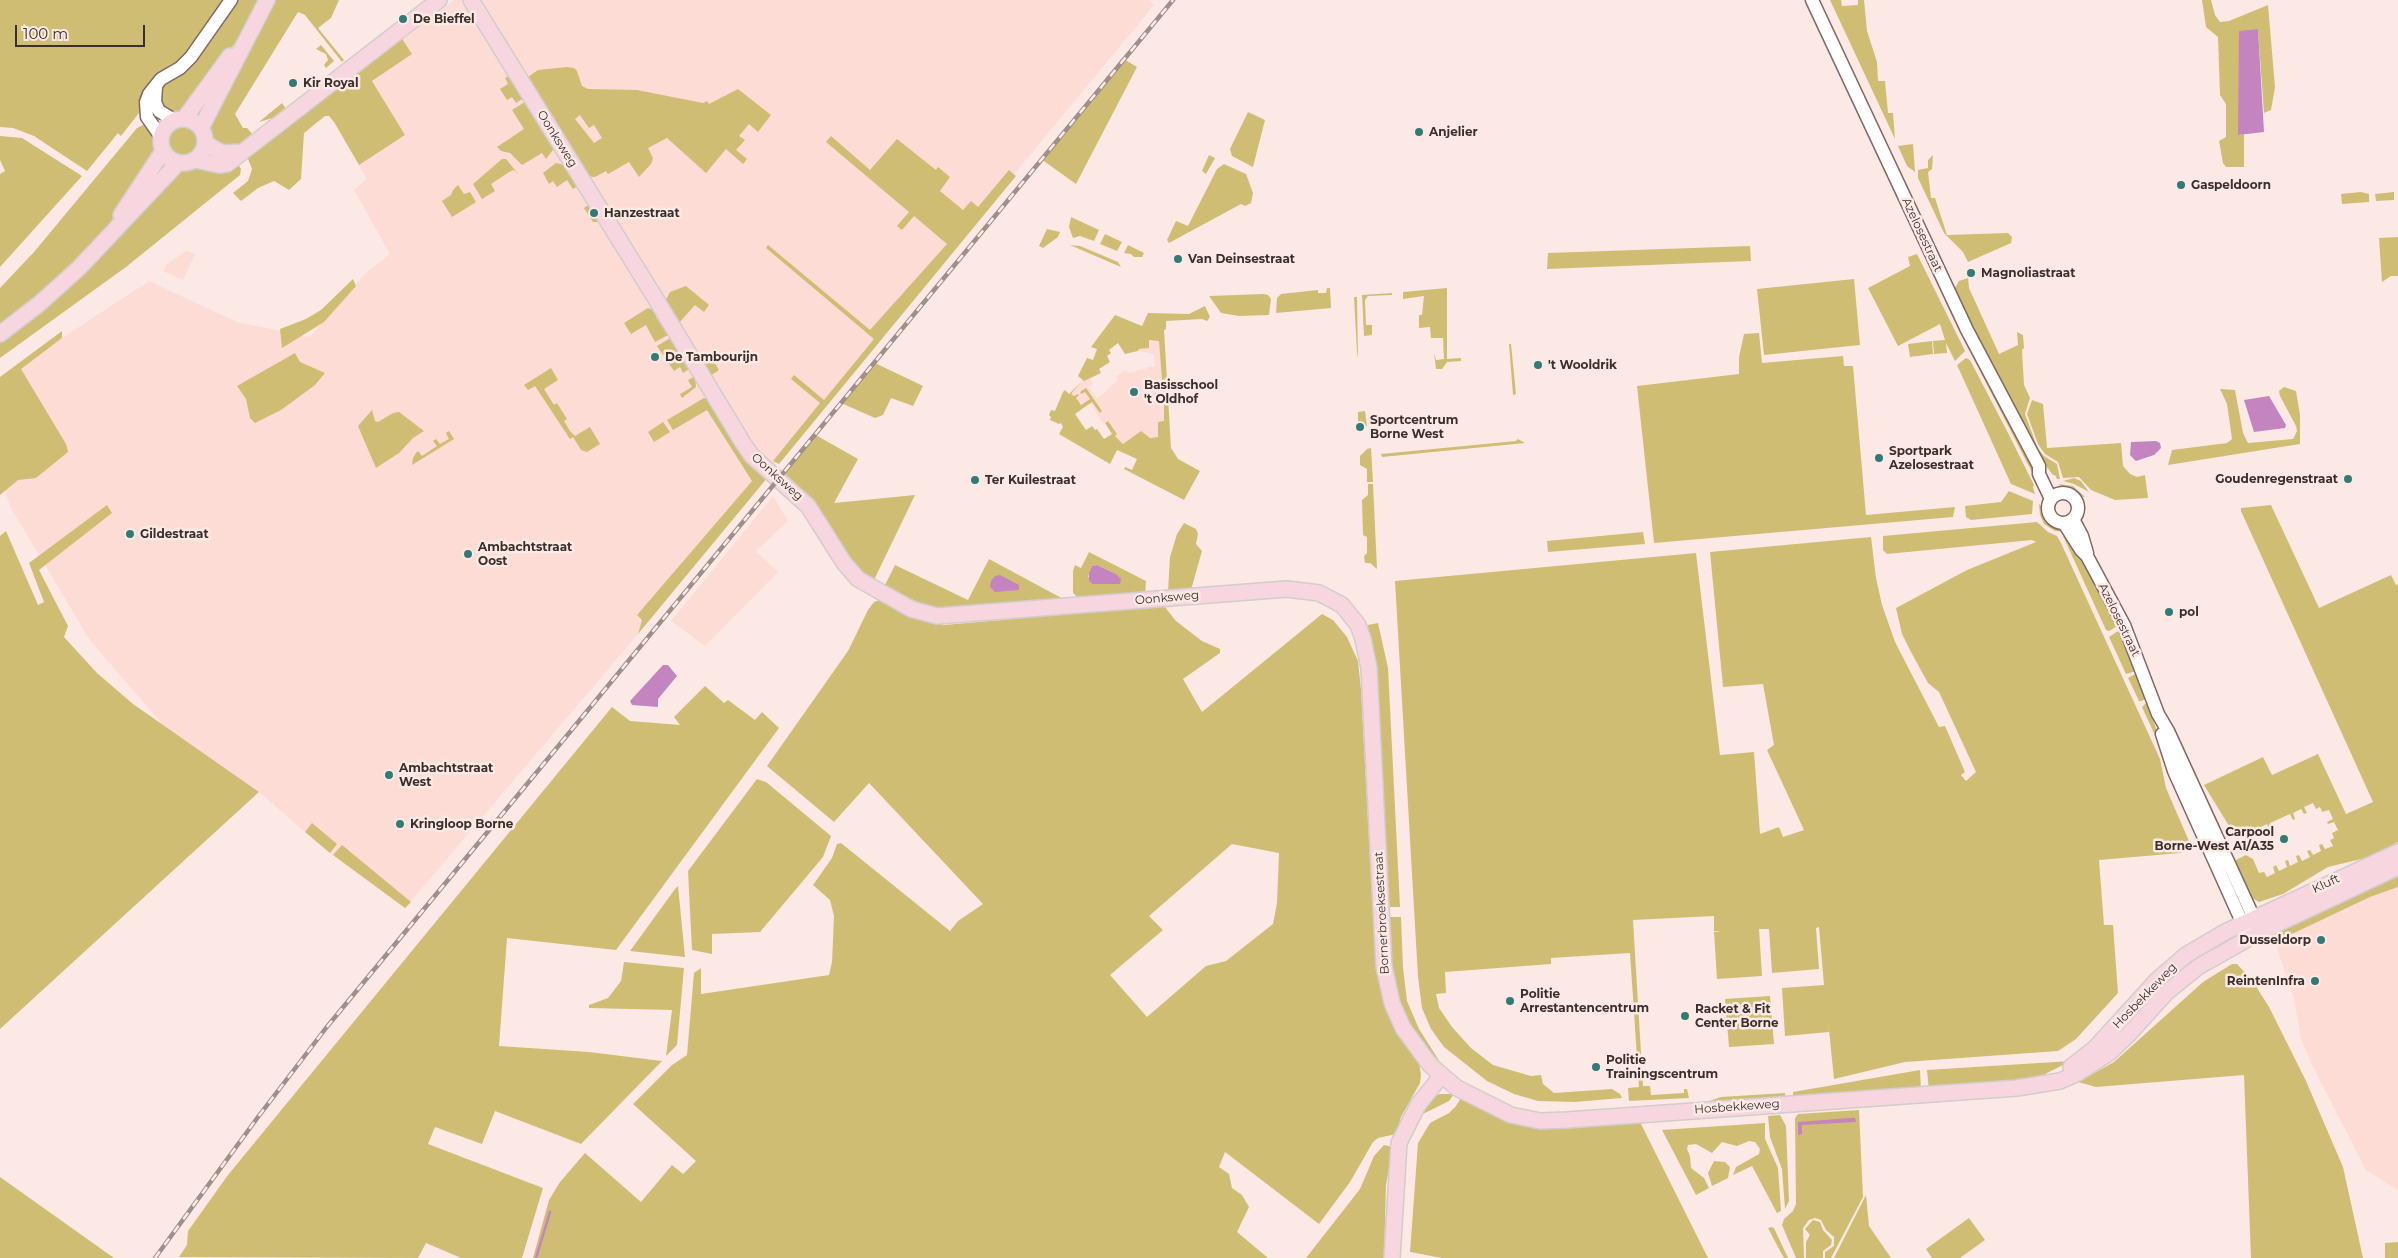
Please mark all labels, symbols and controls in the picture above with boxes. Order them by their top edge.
place label: De Bieffel [413,12,475,26]
marker: De Bieffel [397,13,409,25]
scale bar [18,15,148,47]
text: 100 m [23,24,68,43]
place label: Kir Royal [303,76,358,90]
marker: Kir Royal [287,77,299,89]
street label: Oonksweg [534,108,580,170]
place label: Anjelier [1429,125,1478,139]
marker: Anjelier [1413,126,1425,138]
place label: Gaspeldoorn [2191,178,2271,192]
marker: Gaspeldoorn [2175,179,2187,191]
street label: Azelosestraat [1899,196,1945,274]
place label: Hanzestraat [604,206,680,220]
marker: Hanzestraat [588,207,600,219]
place label: Van Deinsestraat [1188,252,1295,266]
marker: Van Deinsestraat [1172,253,1184,265]
place label: Magnoliastraat [1981,266,2075,280]
marker: Magnoliastraat [1965,267,1977,279]
place label: De Tambourijn [665,350,758,364]
marker: De Tambourijn [649,351,661,363]
place label: 't Wooldrik [1548,358,1617,372]
marker: 't Wooldrik [1532,359,1544,371]
place label: Basisschool 't Oldhof [1144,378,1218,406]
marker: Basisschool 't Oldhof [1128,386,1140,398]
place label: Sportcentrum Borne West [1370,413,1458,441]
marker: Sportcentrum Borne West [1354,421,1366,433]
place label: Sportpark Azelosestraat [1889,444,1974,472]
street label: Oonksweg [748,450,806,504]
marker: Sportpark Azelosestraat [1873,452,1885,464]
place label: Goudenregenstraat [2215,472,2338,486]
place label: Ter Kuilestraat [985,473,1076,487]
marker: Goudenregenstraat [2342,473,2354,485]
marker: Ter Kuilestraat [969,474,981,486]
place label: Gildestraat [140,527,209,541]
marker: Gildestraat [124,528,136,540]
place label: Ambachtstraat Oost [478,540,572,568]
marker: Ambachtstraat Oost [462,548,474,560]
street label: Azelosestraat [2095,581,2143,659]
street label: Oonksweg [1134,588,1200,608]
place label: pol [2179,605,2199,619]
marker: pol [2163,606,2175,618]
place label: Ambachtstraat West [399,761,493,789]
marker: Ambachtstraat West [383,769,395,781]
place label: Kringloop Borne [410,817,513,831]
marker: Kringloop Borne [394,818,406,830]
place label: Carpool Borne-West A1/A35 [2155,825,2274,853]
marker: Carpool Borne-West A1/A35 [2278,833,2290,845]
street label: Bornerbroeksestraat [1372,851,1392,975]
street label: Kluft [2310,871,2342,897]
place label: Dusseldorp [2239,933,2311,947]
marker: Dusseldorp [2315,934,2327,946]
street label: Hosbekkeweg [2110,960,2180,1032]
place label: ReintenInfra [2227,974,2305,988]
marker: ReintenInfra [2309,975,2321,987]
place label: Politie Arrestantencentrum [1520,987,1649,1015]
marker: Politie Arrestantencentrum [1504,995,1516,1007]
place label: Racket & Fit Center Borne [1695,1002,1779,1030]
marker: Racket & Fit Center Borne [1679,1010,1691,1022]
place label: Politie Trainingscentrum [1606,1053,1718,1081]
marker: Politie Trainingscentrum [1590,1061,1602,1073]
street label: Hosbekkeweg [1694,1097,1780,1117]

